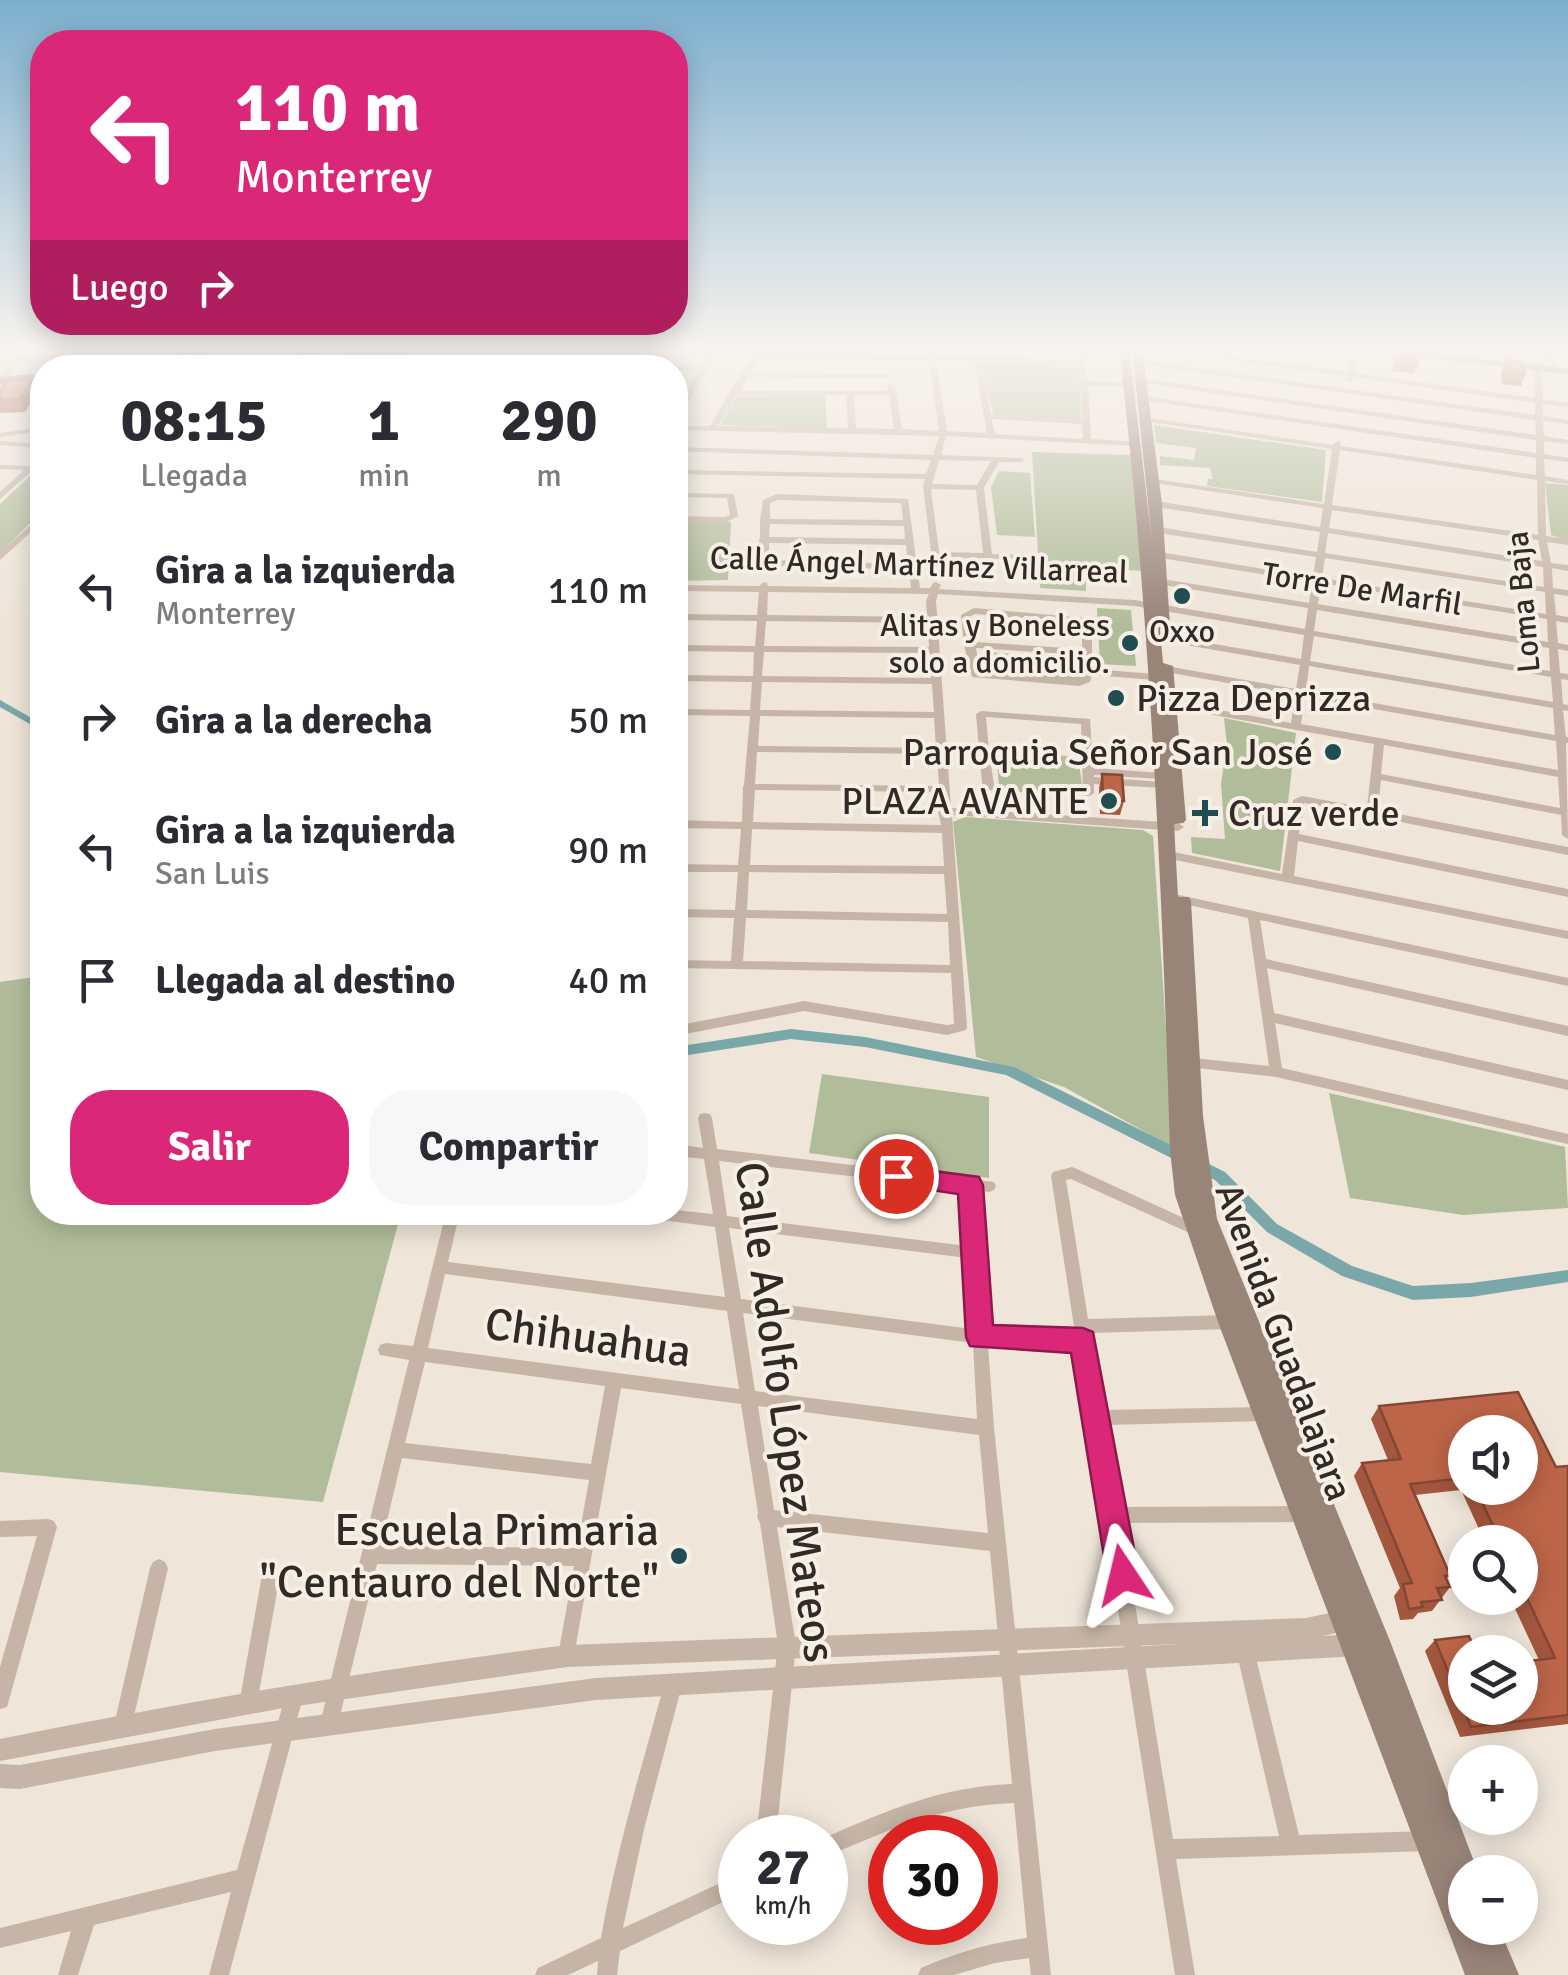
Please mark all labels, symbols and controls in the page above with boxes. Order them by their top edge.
text: 110 m [235,64,420,150]
icon: left [70,70,200,200]
text: Monterrey [235,150,432,205]
icon: right [188,260,243,315]
text: Luego [70,264,168,311]
text: 08:15 [120,384,268,458]
text: 1 [368,384,400,458]
text: 290 [500,384,598,458]
text: Llegada [140,456,248,495]
text: min [358,456,410,495]
text: m [536,456,562,495]
street label: Loma Baja [1497,530,1549,674]
street label: Calle Ángel Martínez Villarreal [709,538,1129,592]
text: Gira a la izquierda [155,547,456,594]
street label: Torre De Marfil [1259,554,1465,624]
icon: left [70,563,125,618]
text: 110 m [548,567,648,614]
marker: Oxxo [1171,585,1193,607]
text: Monterrey [155,594,295,633]
place label: Alitas y Boneless solo a domicilio. [880,606,1110,682]
place label: Oxxo [1149,612,1215,651]
marker: Alitas y Boneless solo a domicilio. [1119,632,1141,654]
place label: Pizza Deprizza [1136,675,1371,722]
marker: Pizza Deprizza [1105,687,1127,709]
icon: right [70,693,125,748]
text: Gira a la derecha [155,697,432,744]
text: 50 m [568,697,648,744]
place label: Parroquia Señor San José [902,729,1313,776]
marker: Parroquia Señor San José [1322,741,1344,763]
place label: PLAZA AVANTE [841,778,1089,825]
marker: PLAZA AVANTE [1098,790,1120,812]
place label: Cruz verde [1228,790,1400,837]
marker: Cruz verde [1192,800,1218,826]
text: Gira a la izquierda [155,807,456,854]
icon: left [70,823,125,878]
text: 90 m [568,827,648,874]
text: San Luis [155,854,269,893]
icon: arrive [70,953,125,1008]
text: Llegada al destino [155,957,455,1004]
text: 40 m [568,957,648,1004]
button: Salir [70,1090,349,1205]
button: Compartir [369,1090,648,1205]
pin [854,1134,939,1219]
icon: arrive [869,1149,924,1204]
street label: Calle Adolfo López Mateos [723,1158,847,1666]
street label: Avenida Guadalajara [1205,1177,1363,1507]
street label: Chihuahua [481,1296,695,1380]
map controls [1448,1415,1538,1945]
button: sound [1448,1415,1538,1505]
place label: Escuela Primaria "Centauro del Norte" [259,1503,659,1610]
position arrow [1071,1523,1175,1627]
button: search [1448,1525,1538,1615]
marker: Escuela Primaria "Centauro del Norte" [668,1545,690,1567]
button: layers [1448,1635,1538,1725]
button: + [1448,1745,1538,1835]
speed limit sign: 30 [868,1815,998,1945]
text: 27 [756,1837,810,1899]
button: − [1448,1855,1538,1945]
text: km/h [755,1890,811,1921]

